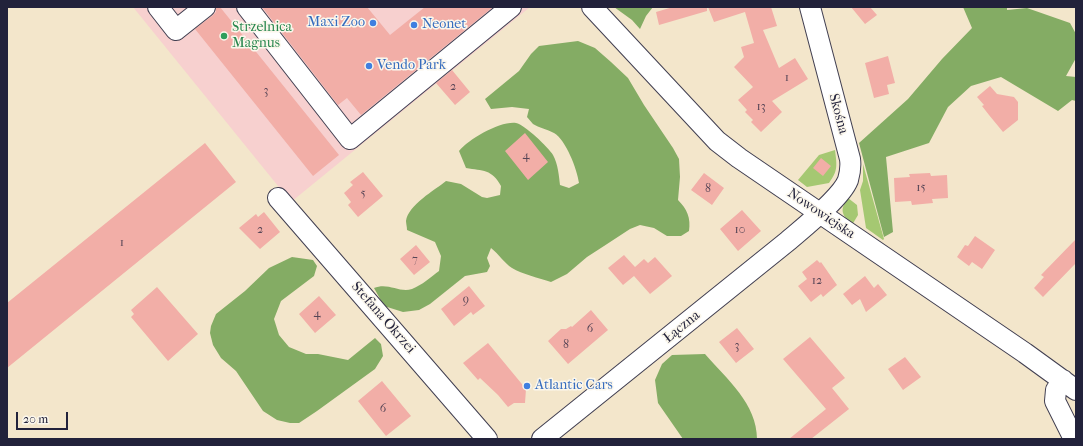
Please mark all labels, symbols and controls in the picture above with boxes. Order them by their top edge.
place label: Maxi Zoo [308,15,365,31]
place label: Neonet [422,17,466,33]
marker: Maxi Zoo [368,18,378,28]
place label: Strzelnica Magnus [232,20,292,52]
marker: Neonet [409,20,419,30]
marker: Strzelnica Magnus [219,31,229,41]
place label: Vendo Park [377,58,446,74]
marker: Vendo Park [364,61,374,71]
house number: 1 [785,71,789,85]
house number: 2 [450,80,456,94]
house number: 3 [264,84,268,98]
street label: Skośna [825,92,851,136]
house number: 13 [756,100,766,114]
house number: 4 [522,149,530,163]
house number: 15 [916,181,926,195]
house number: 8 [705,182,711,196]
street label: Nowowiejska [784,185,858,243]
house number: 5 [360,187,366,201]
house number: 2 [257,223,263,237]
house number: 10 [735,223,745,237]
house number: 1 [120,236,124,250]
house number: 7 [412,253,418,267]
house number: 12 [812,274,822,288]
street label: Stefana Okrzei [347,279,419,357]
house number: 9 [463,293,469,307]
house number: 4 [313,307,321,321]
street label: Łączna [660,307,704,347]
house number: 6 [587,322,593,336]
house number: 8 [563,338,569,352]
house number: 3 [735,339,739,353]
place label: Atlantic Cars [535,378,613,394]
marker: Atlantic Cars [522,381,532,391]
house number: 6 [380,402,386,416]
scale bar [18,404,70,430]
text: 20 m [23,412,48,426]

